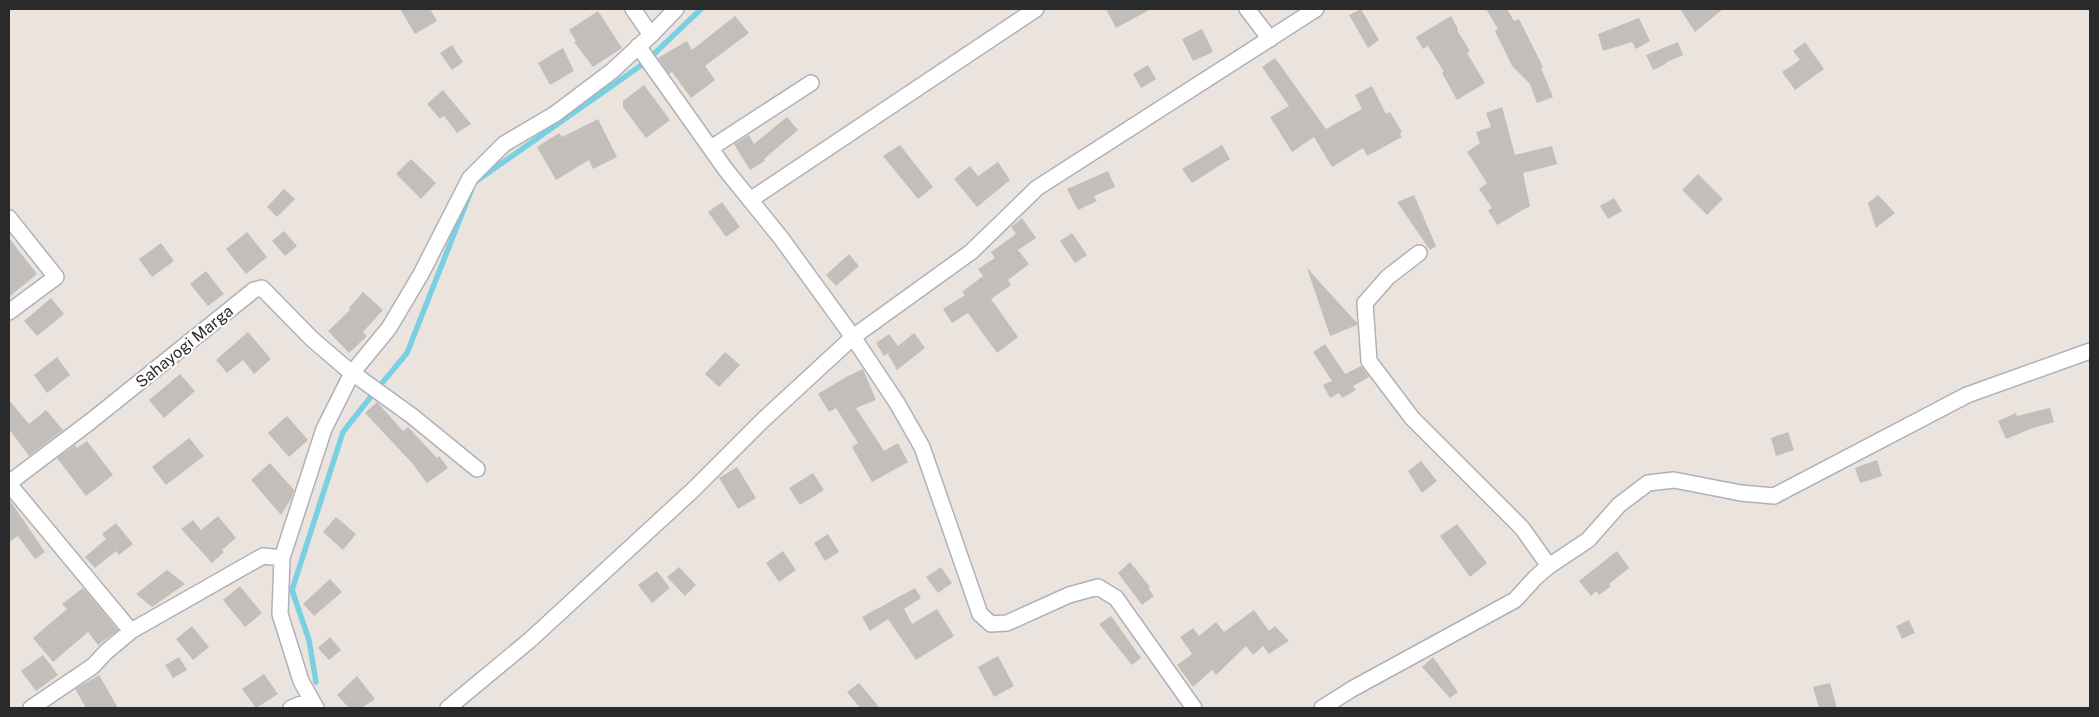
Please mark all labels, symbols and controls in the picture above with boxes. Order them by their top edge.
street label: Sahayogi Marga [132,301,237,392]

